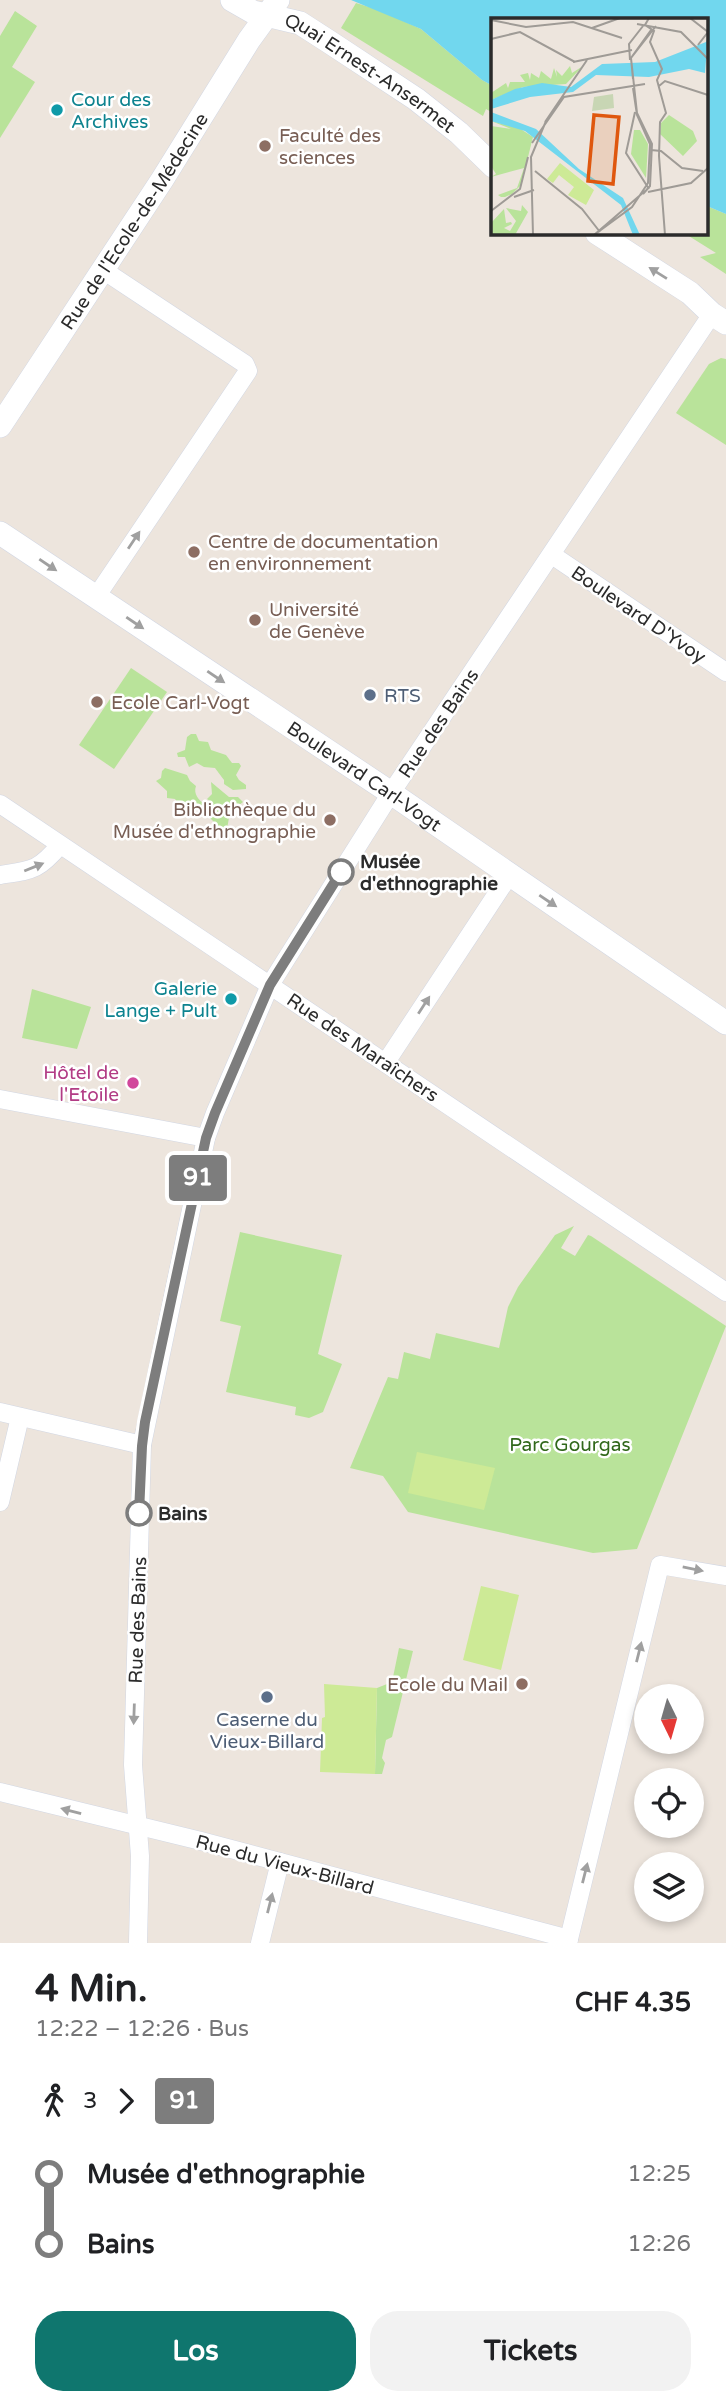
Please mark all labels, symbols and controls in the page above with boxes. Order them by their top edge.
street label: Quai Ernest-Ansermet [283,10,459,138]
inset map [491,18,708,234]
place label: Cour des Archives [71,89,151,133]
marker: Cour des Archives [49,102,65,118]
street label: Rue de l'Ecole-de-Médecine [57,109,213,334]
place label: Faculté des sciences [279,125,381,169]
marker: Faculté des sciences [257,138,273,154]
one-way arrow [649,266,668,279]
one-way arrow [127,531,141,549]
place label: Centre de documentation en environnement [208,531,438,575]
marker: Centre de documentation en environnement [186,544,202,560]
one-way arrow [39,558,57,572]
street label: Boulevard D'Yvoy [567,562,710,668]
place label: Université de Genève [269,599,365,643]
marker: Université de Genève [247,612,263,628]
one-way arrow [126,616,144,630]
street label: Rue des Bains [394,665,483,782]
one-way arrow [207,671,226,684]
place label: RTS [384,685,421,707]
marker: RTS [362,687,378,703]
place label: Ecole Carl-Vogt [111,692,250,714]
marker: Ecole Carl-Vogt [89,694,105,710]
street label: Boulevard Carl-Vogt [283,717,445,836]
place label: Bibliothèque du Musée d'ethnographie [113,799,316,843]
marker: Bibliothèque du Musée d'ethnographie [322,812,338,828]
place label: Musée d'ethnographie [360,851,498,896]
marker: Musée d'ethnographie [328,859,354,885]
one-way arrow [24,861,45,872]
one-way arrow [539,894,557,908]
place label: Galerie Lange + Pult [104,978,217,1022]
street label: Rue des Maraîchers [282,989,442,1107]
marker: Galerie Lange + Pult [223,991,239,1007]
one-way arrow [417,995,430,1014]
place label: Hôtel de l'Etoile [43,1062,119,1106]
marker: Hôtel de l'Etoile [125,1075,141,1091]
line badge: 91 [166,1155,230,1201]
text: 91 [183,1163,213,1192]
park label: Parc Gourgas [509,1434,631,1456]
marker: Bains [126,1500,152,1526]
place label: Bains [158,1503,207,1525]
street label: Rue des Bains [125,1556,151,1684]
one-way arrow [682,1564,704,1575]
one-way arrow [634,1641,645,1663]
place label: Ecole du Mail [387,1674,508,1696]
marker: Ecole du Mail [514,1676,530,1692]
north arrow [634,1684,704,1754]
map controls [634,1684,704,1922]
marker: Caserne du Vieux-Billard [259,1689,275,1705]
one-way arrow [129,1703,140,1725]
place label: Caserne du Vieux-Billard [210,1709,324,1753]
button: locate [634,1768,704,1838]
one-way arrow [60,1805,81,1815]
street label: Rue du Vieux-Billard [193,1831,376,1899]
button: layers [634,1852,704,1922]
one-way arrow [580,1861,591,1883]
one-way arrow [265,1891,276,1913]
text: 4 Min. [35,1966,148,2012]
text: CHF 4.35 [575,1987,691,2018]
text: 12:22 – 12:26 · Bus [35,2015,249,2043]
icon: walk [35,2082,73,2120]
icon: forward [107,2082,145,2120]
text: 91 [169,2086,200,2115]
text: 3 [83,2087,97,2115]
text: Musée d'ethnographie [87,2159,365,2190]
text: 12:25 [627,2160,691,2188]
text: Bains [87,2229,154,2260]
text: 12:26 [627,2230,691,2258]
button: Los [35,2311,356,2391]
button: Tickets [370,2311,691,2391]

